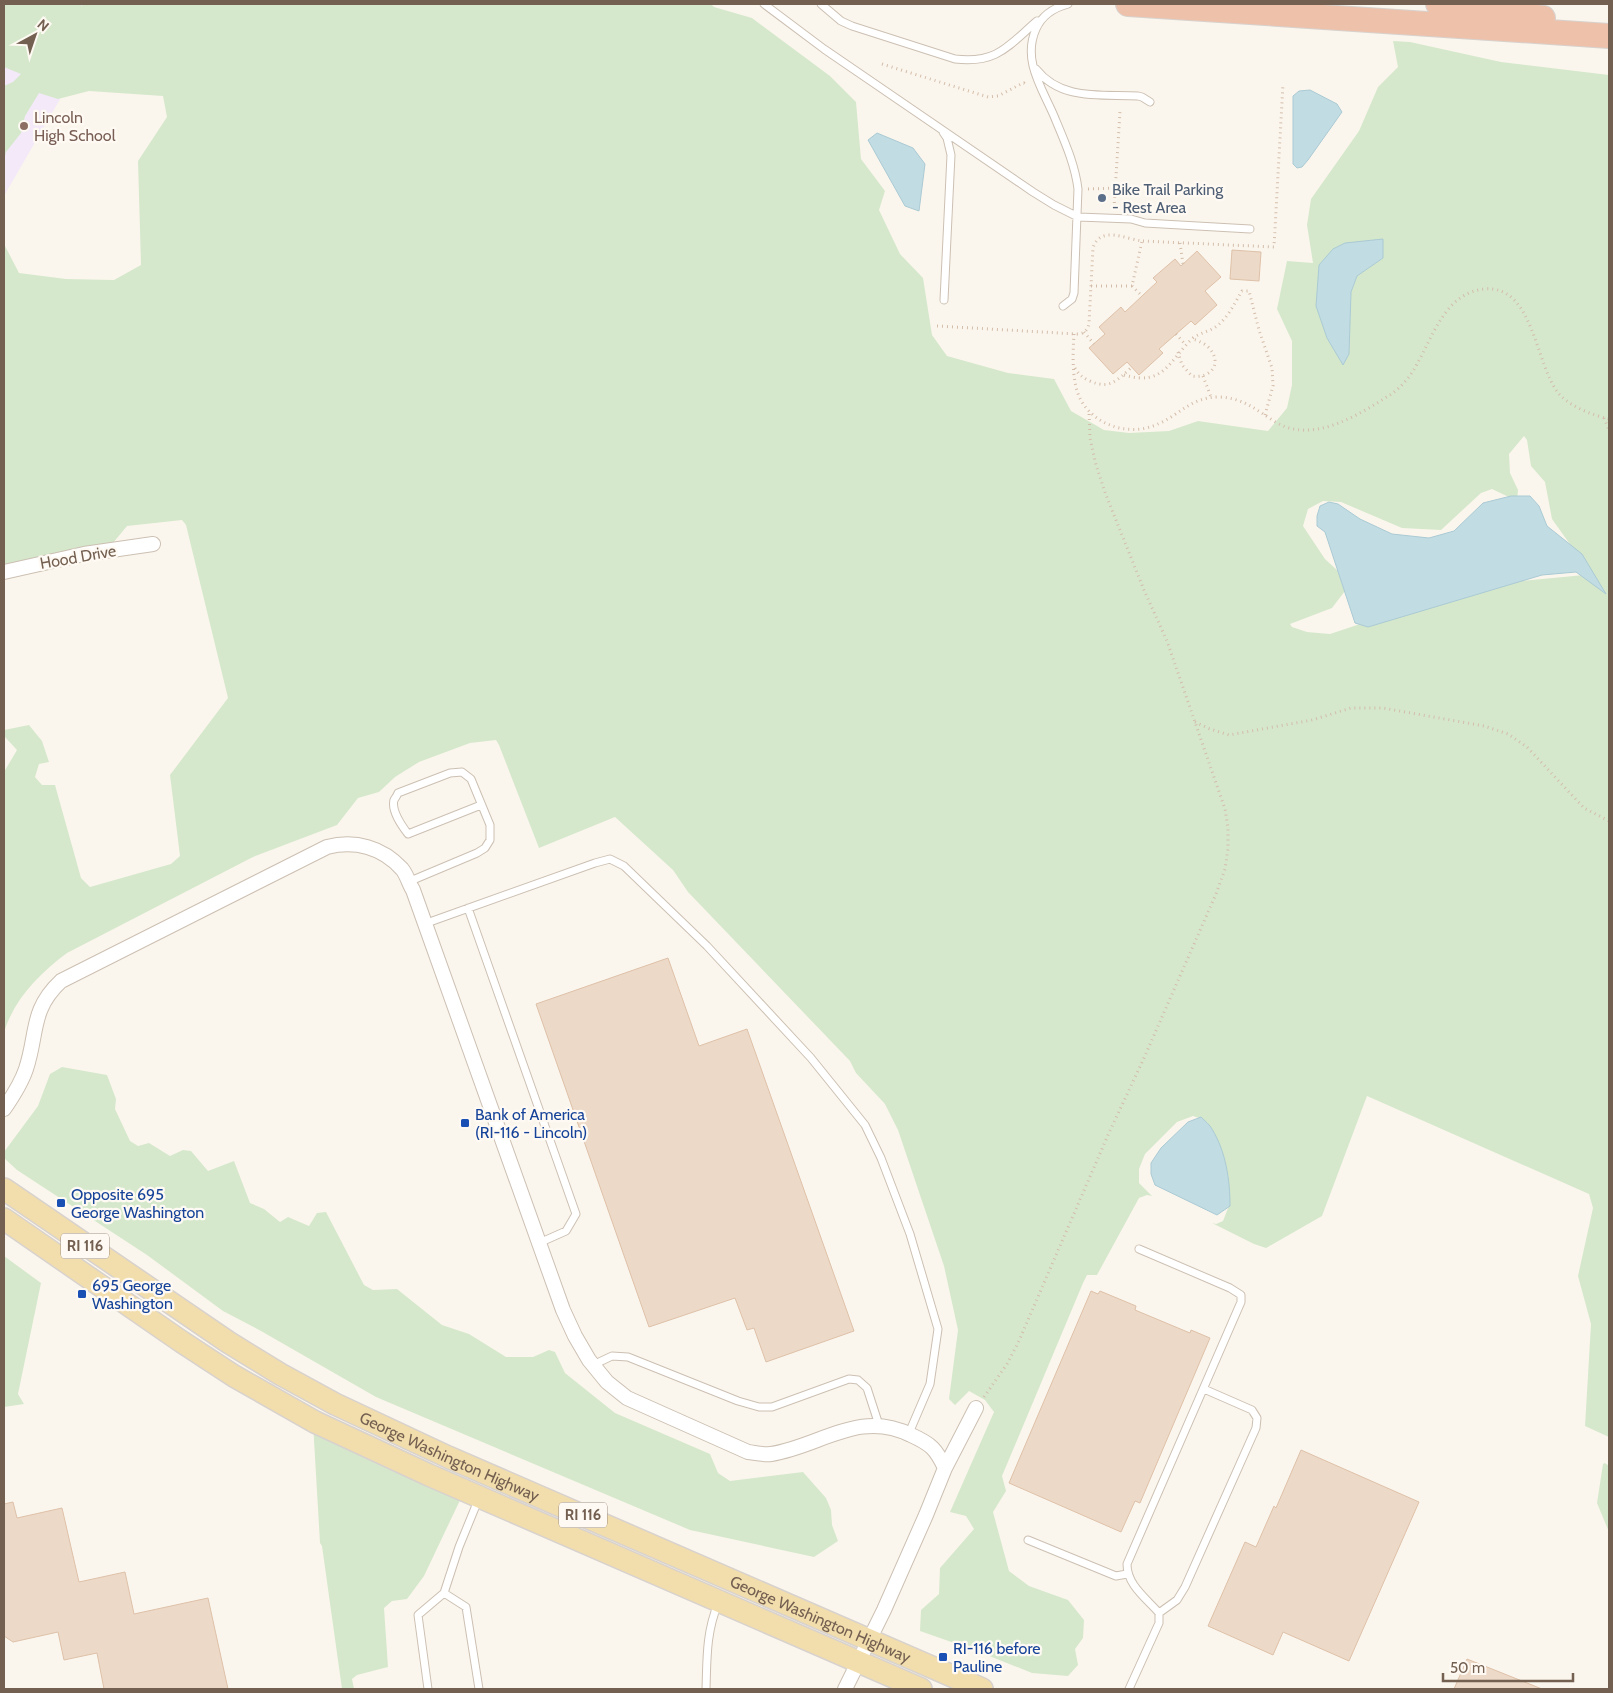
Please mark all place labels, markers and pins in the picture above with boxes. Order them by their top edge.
place label: Lincoln High School [34,108,116,145]
marker: Lincoln High School [18,120,30,132]
place label: Bike Trail Parking - Rest Area [1112,180,1224,217]
marker: Bike Trail Parking - Rest Area [1096,192,1108,204]
place label: Bank of America (RI-116 - Lincoln) [475,1105,587,1142]
marker: Bank of America (RI-116 - Lincoln) [459,1117,471,1129]
place label: Opposite 695 George Washington [71,1185,204,1222]
marker: Opposite 695 George Washington [55,1197,67,1209]
place label: 695 George Washington [92,1276,173,1313]
marker: 695 George Washington [76,1288,88,1300]
place label: RI-116 before Pauline [953,1639,1040,1676]
marker: RI-116 before Pauline [937,1651,949,1663]

